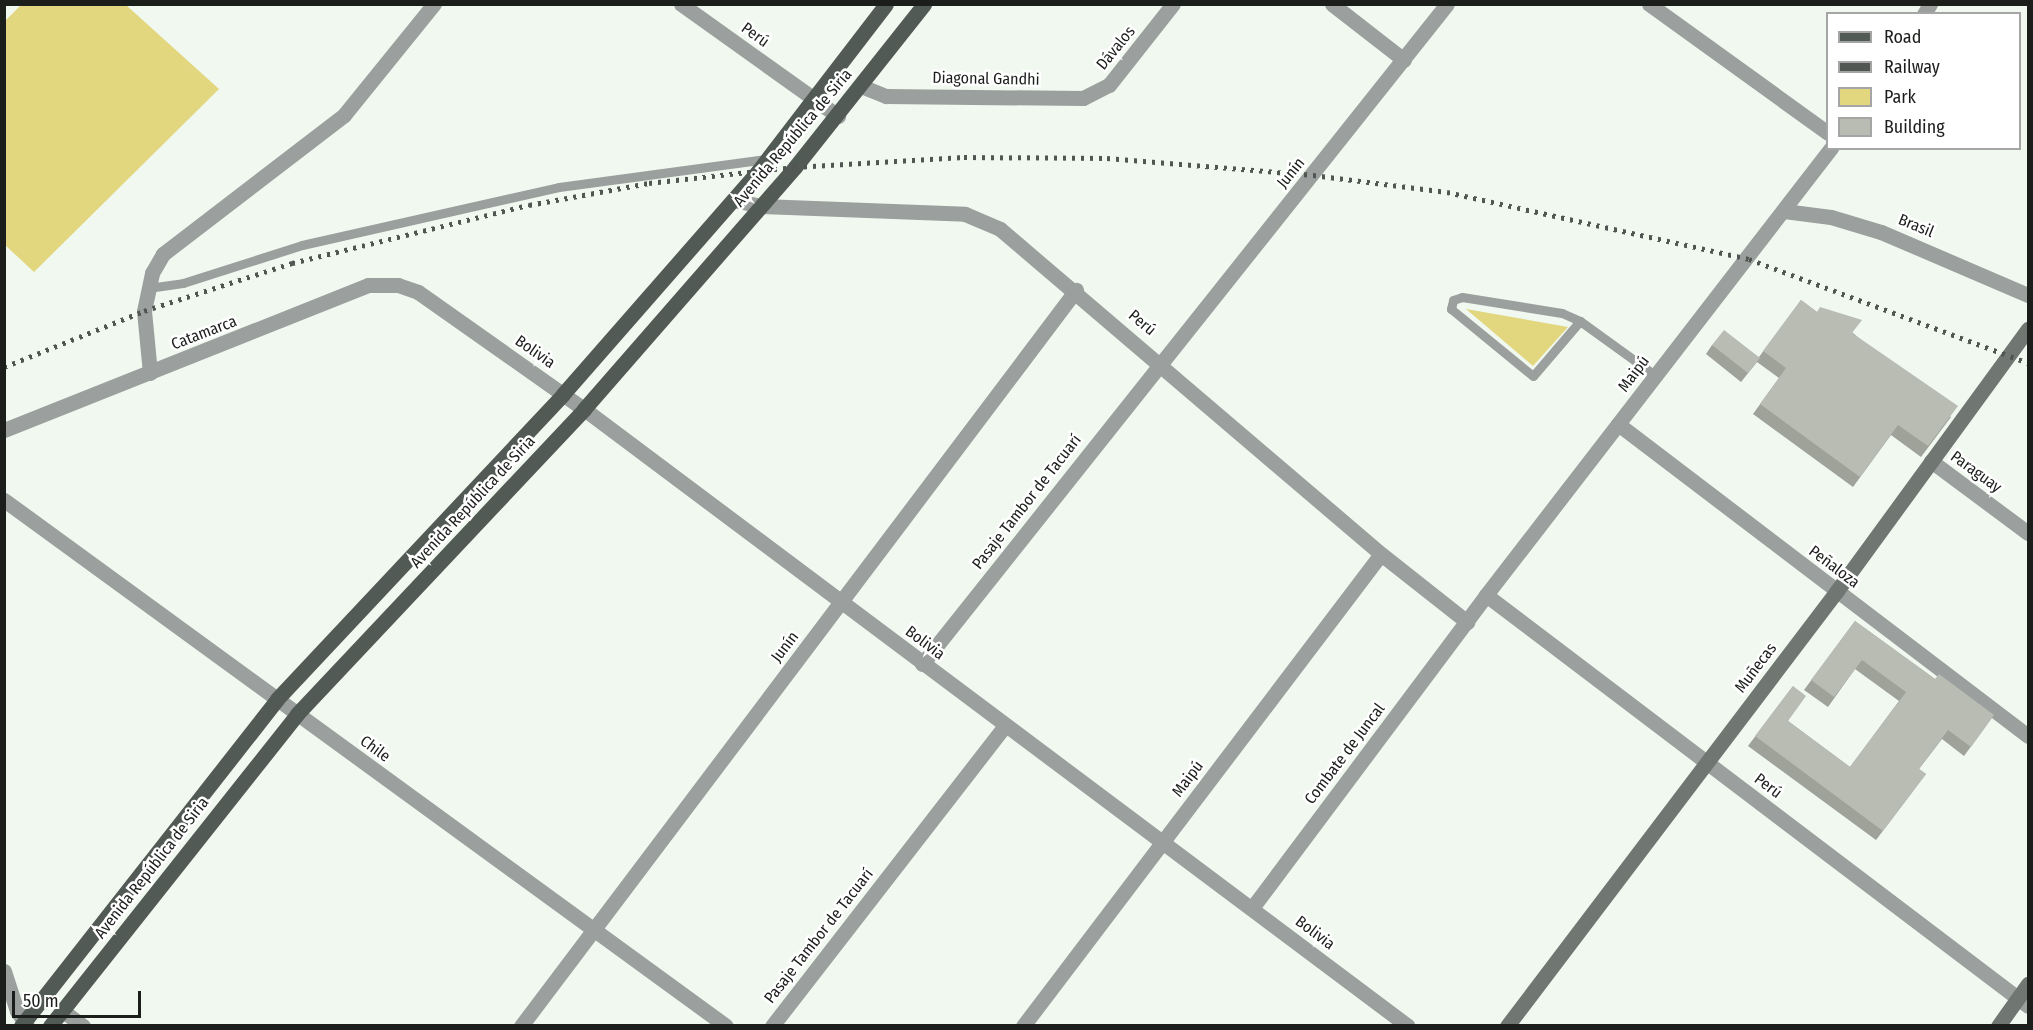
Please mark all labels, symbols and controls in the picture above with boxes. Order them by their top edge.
legend [1826,12,2021,150]
street label: Perú [737,18,773,52]
street label: Dávalos [1093,22,1139,74]
text: Road [1884,26,1921,48]
text: Railway [1884,56,1940,78]
street label: Avenida República de Siria [730,65,856,211]
street label: Diagonal Gandhi [932,68,1040,90]
text: Park [1884,86,1916,108]
text: Building [1884,116,1945,138]
street label: Junín [1273,154,1309,192]
street label: Brasil [1895,210,1937,242]
street label: Perú [1124,306,1160,340]
street label: Catamarca [169,312,239,354]
street label: Bolivia [511,331,559,373]
street label: Maipú [1614,352,1654,396]
street label: Pasaje Tambor de Tacuarí [968,431,1086,573]
street label: Avenida República de Siria [407,432,539,572]
street label: Paraguay [1947,447,2005,497]
street label: Peñaloza [1805,542,1863,592]
street label: Bolivia [901,622,949,664]
street label: Junín [767,628,803,666]
street label: Muñecas [1731,639,1781,697]
street label: Combate de Juncal [1301,700,1389,808]
street label: Chile [356,732,394,766]
street label: Maipú [1168,757,1208,801]
street label: Perú [1750,769,1786,803]
street label: Avenida República de Siria [91,794,213,942]
street label: Pasaje Tambor de Tacuarí [760,865,878,1007]
street label: Bolivia [1291,912,1339,954]
scale bar [15,979,144,1017]
text: 50 m [23,990,59,1012]

